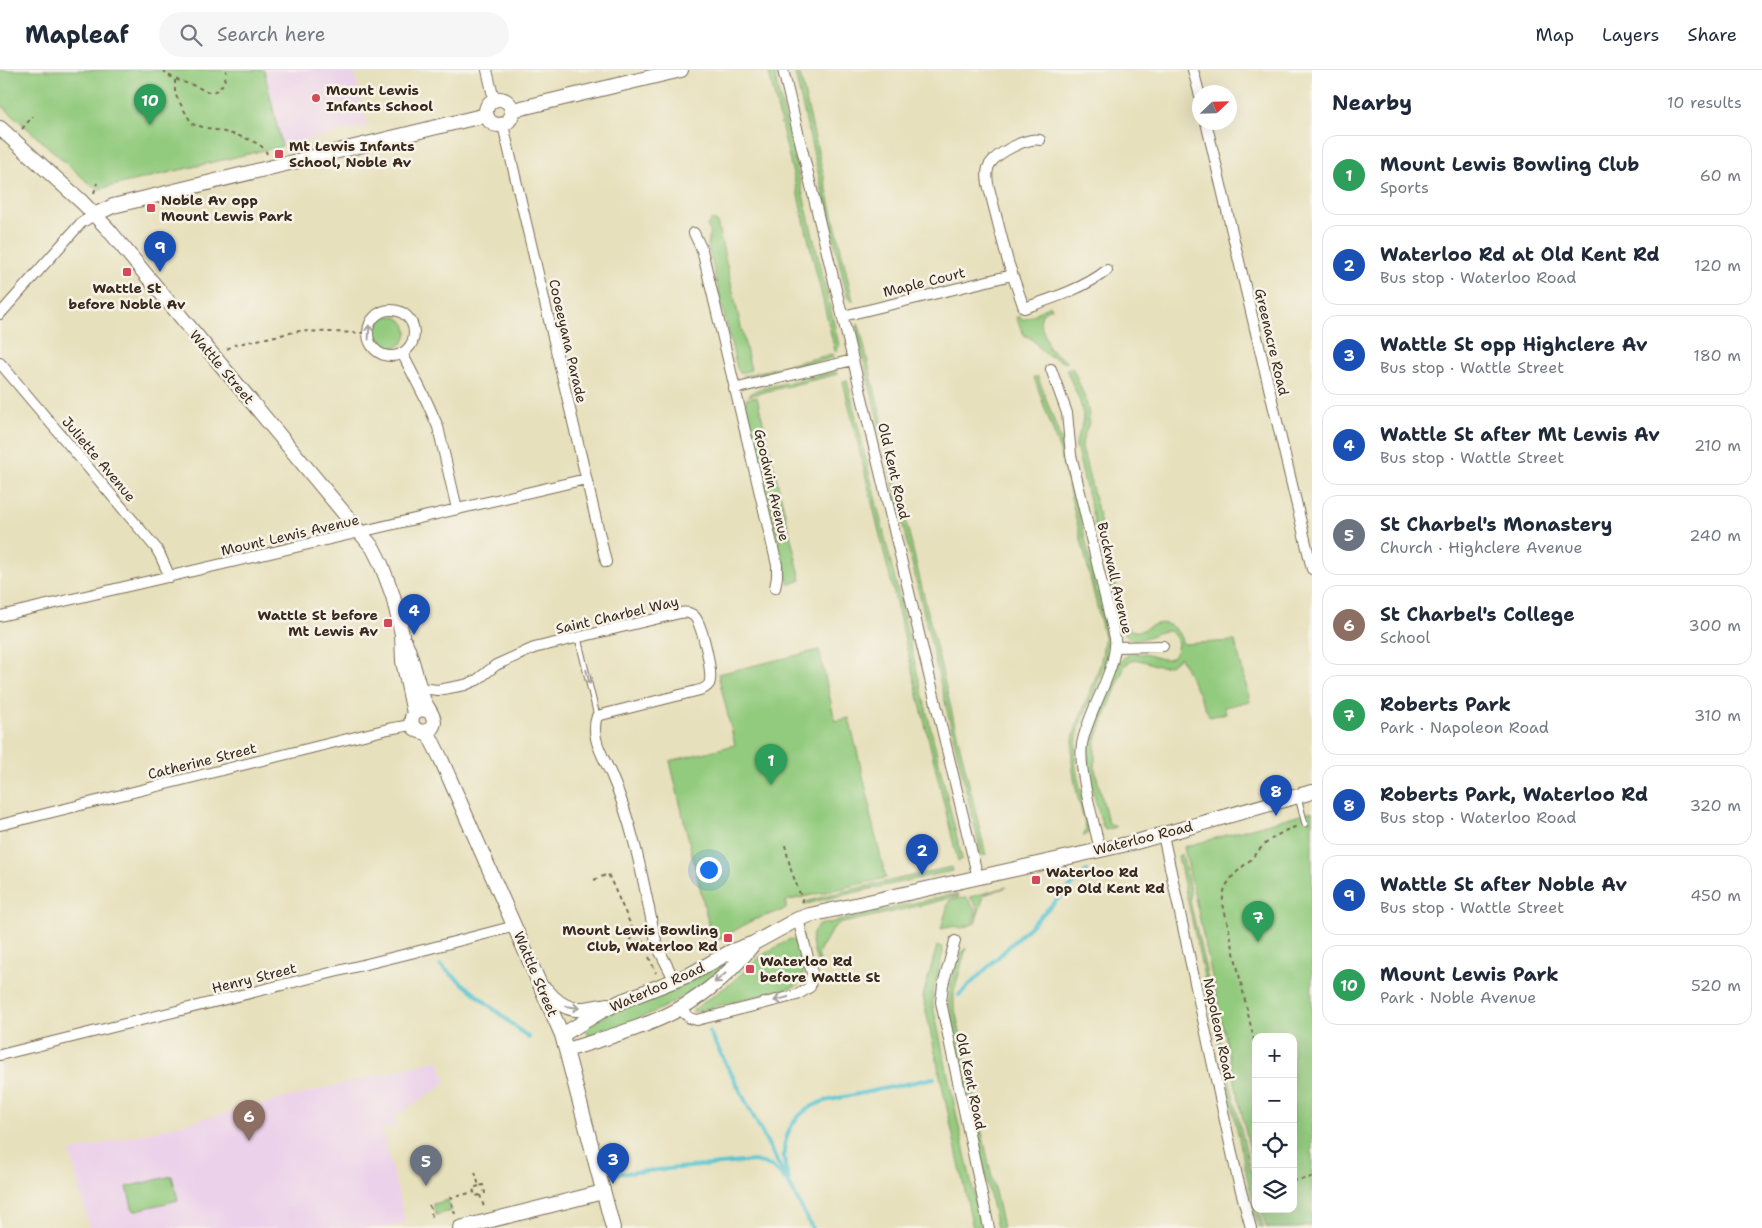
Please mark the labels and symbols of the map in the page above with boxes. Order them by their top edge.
place label: Mount Lewis Infants School [326,81,433,115]
pin: 10 [134,84,166,125]
north arrow [1192,85,1237,130]
marker: Mount Lewis Infants School [310,92,322,104]
place label: Mt Lewis Infants School, Noble Av [289,137,415,171]
marker: Mt Lewis Infants School, Noble Av [273,148,285,160]
place label: Noble Av opp Mount Lewis Park [161,191,293,225]
marker: Noble Av opp Mount Lewis Park [145,202,157,214]
pin: 9 [144,231,176,272]
street label: Maple Court [881,263,967,301]
marker: Wattle St before Noble Av [121,266,133,278]
street label: Cooeeyana Parade [545,277,591,405]
place label: Wattle St before Noble Av [68,279,186,313]
street label: Greenacre Road [1251,287,1293,398]
one-way arrow [365,324,374,340]
street label: Wattle Street [186,326,258,408]
street label: Juliette Avenue [58,413,140,505]
street label: Old Kent Road [874,421,914,521]
street label: Goodwin Avenue [750,427,794,543]
street label: Mount Lewis Avenue [219,510,361,560]
street label: Buckwall Avenue [1093,520,1137,636]
street label: Saint Charbel Way [554,592,680,638]
pin: 4 [398,594,430,635]
place label: Wattle St before Mt Lewis Av [258,606,378,640]
marker: Wattle St before Mt Lewis Av [382,617,394,629]
one-way arrow [584,668,593,684]
street label: Catherine Street [146,739,258,783]
pin: 1 [755,744,787,785]
pin: 8 [1260,775,1292,816]
street label: Waterloo Road [1091,817,1195,859]
pin: 2 [906,834,938,875]
your location [696,857,722,883]
place label: Waterloo Rd opp Old Kent Rd [1046,863,1165,897]
marker: Waterloo Rd opp Old Kent Rd [1030,874,1042,886]
pin: 7 [1242,901,1274,942]
place label: Mount Lewis Bowling Club, Waterloo Rd [562,921,718,955]
street label: Wattle Street [510,929,562,1019]
marker: Mount Lewis Bowling Club, Waterloo Rd [722,932,734,944]
place label: Waterloo Rd before Wattle St [760,952,881,986]
street label: Waterloo Road [607,958,707,1016]
street label: Henry Street [210,959,298,997]
marker: Waterloo Rd before Wattle St [744,963,756,975]
one-way arrow [714,972,727,983]
street label: Napoleon Road [1199,976,1239,1082]
one-way arrow [774,994,790,1004]
one-way arrow [563,1003,579,1013]
street label: Old Kent Road [952,1031,990,1131]
pin: 6 [233,1100,265,1141]
pin: 3 [597,1143,629,1184]
pin: 5 [410,1145,442,1186]

